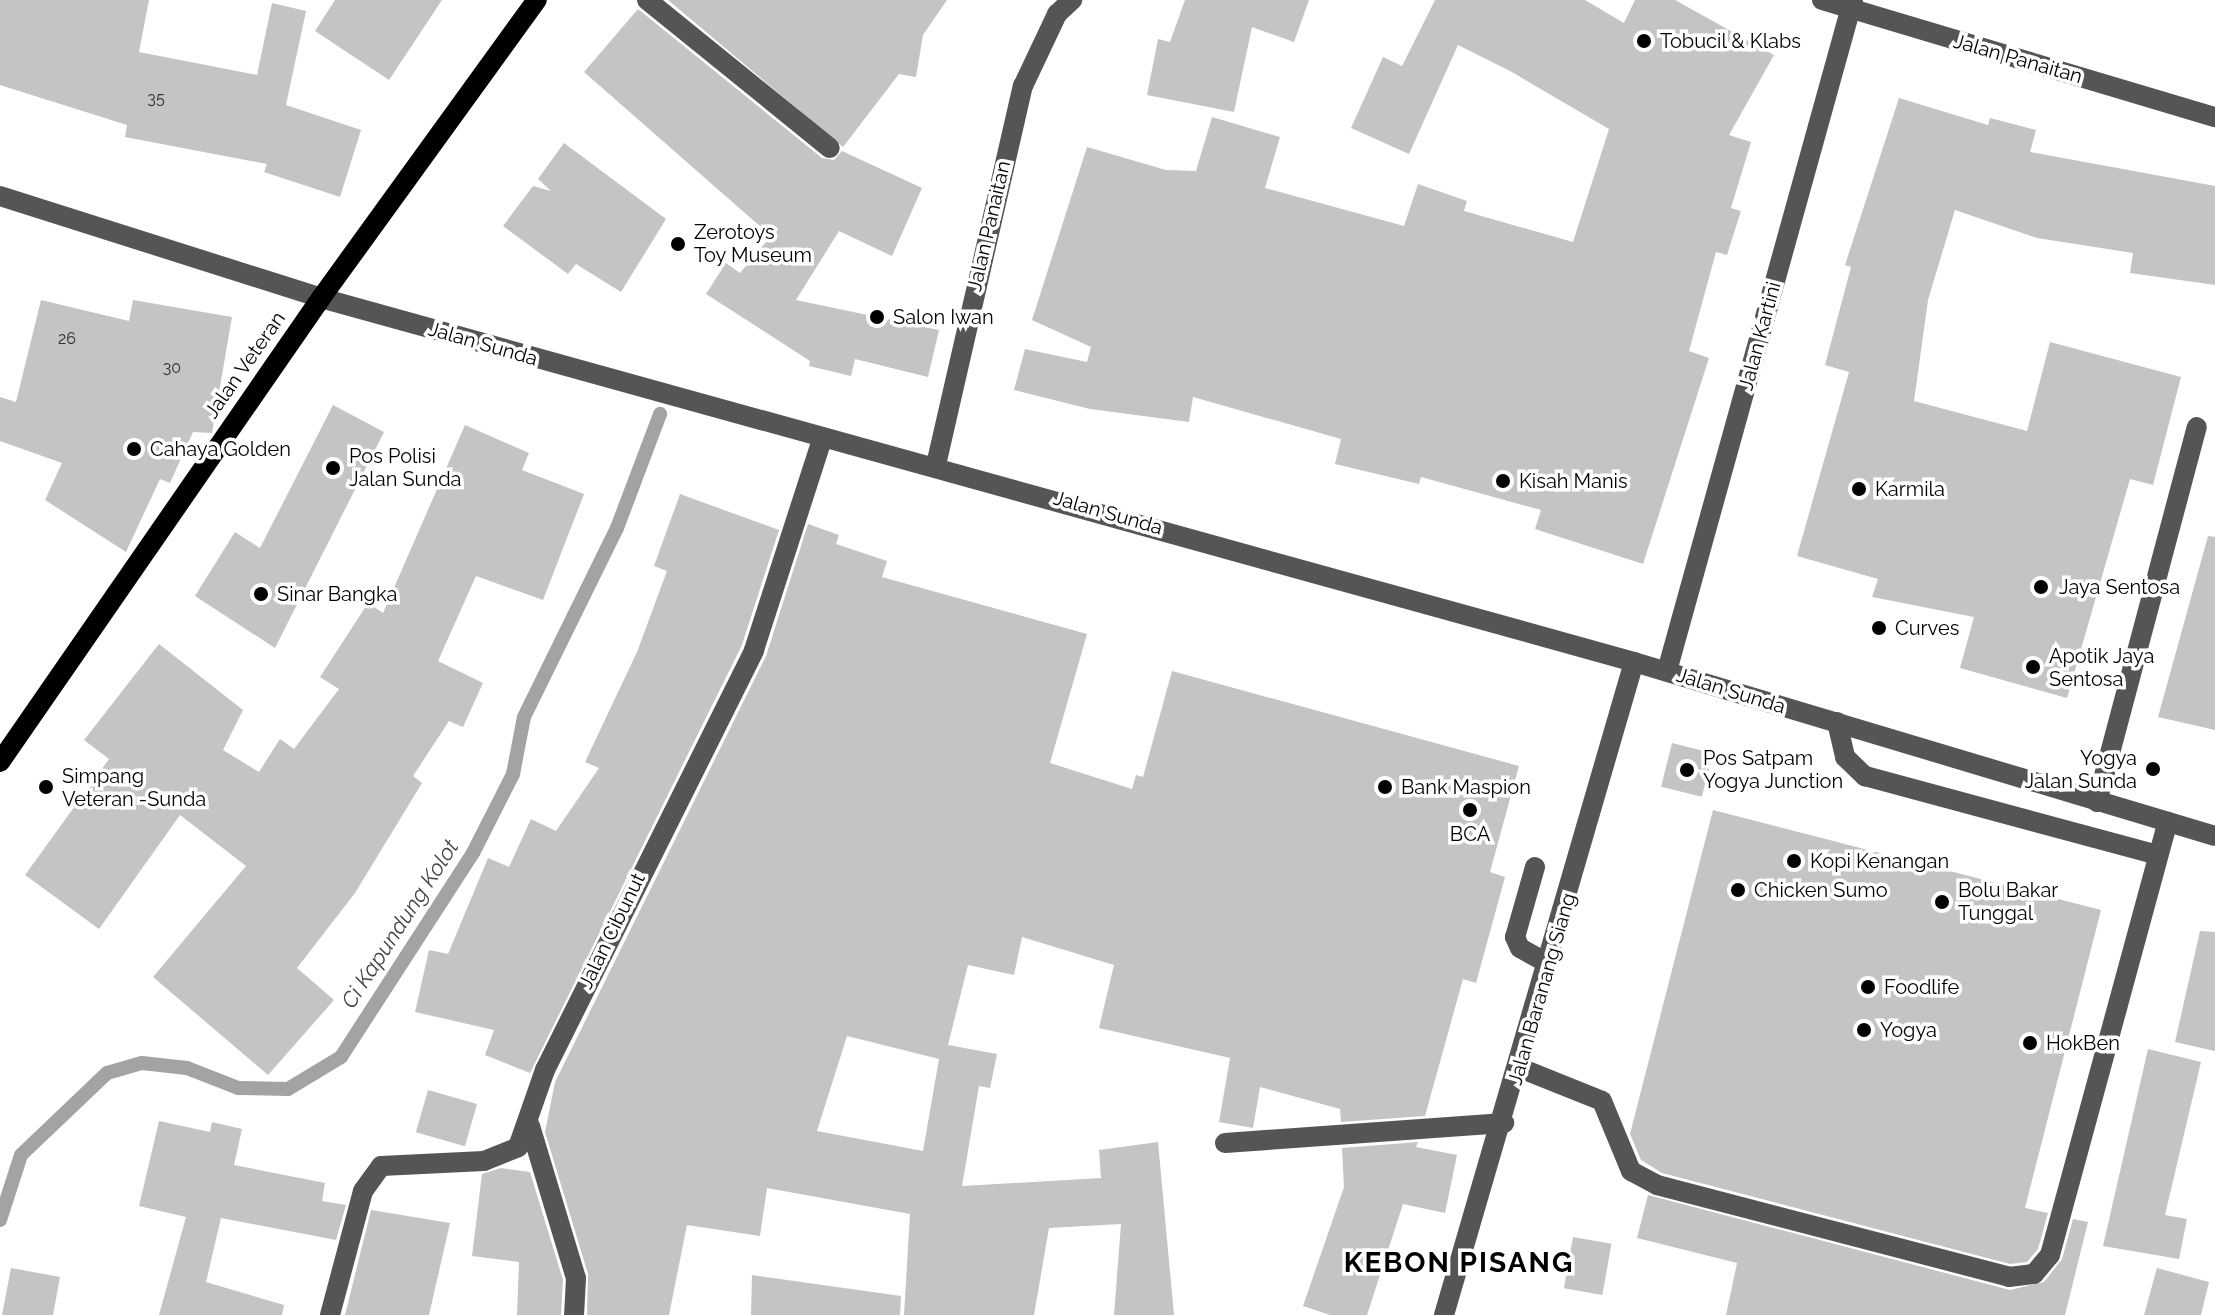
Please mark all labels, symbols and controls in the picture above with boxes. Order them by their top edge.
place label: Tobucil & Klabs [1660,29,1802,53]
street label: Jalan Panaitan [1951,29,2085,89]
marker: Tobucil & Klabs [1635,32,1653,50]
house number: 35 [147,89,165,109]
street label: Jalan Panaitan [962,159,1016,293]
place label: Zerotoys Toy Museum [694,220,813,267]
marker: Zerotoys Toy Museum [669,235,687,253]
street label: Jalan Kartini [1734,279,1786,393]
place label: Salon Iwan [893,305,994,329]
street label: Jalan Veteran [199,307,291,423]
marker: Salon Iwan [868,308,886,326]
street label: Jalan Sunda [426,317,540,371]
house number: 26 [58,329,76,349]
house number: 30 [163,358,181,378]
place label: Cahaya Golden [150,437,291,461]
marker: Cahaya Golden [125,440,143,458]
place label: Pos Polisi Jalan Sunda [349,444,461,491]
marker: Pos Polisi Jalan Sunda [324,459,342,477]
place label: Kisah Manis [1519,469,1628,493]
marker: Kisah Manis [1494,472,1512,490]
place label: Karmila [1875,477,1945,501]
marker: Karmila [1850,480,1868,498]
street label: Jalan Sunda [1051,486,1165,540]
place label: Jaya Sentosa [2059,575,2180,599]
marker: Jaya Sentosa [2030,576,2052,598]
place label: Sinar Bangka [277,582,398,606]
marker: Sinar Bangka [252,585,270,603]
place label: Curves [1895,616,1959,640]
marker: Curves [1870,619,1888,637]
place label: Apotik Jaya Sentosa [2049,644,2155,691]
marker: Apotik Jaya Sentosa [2024,658,2042,676]
street label: Jalan Sunda [1674,663,1788,719]
place label: Pos Satpam Yogya Junction [1703,746,1844,793]
place label: Yogya Jalan Sunda [2025,746,2137,793]
marker: Yogya Jalan Sunda [2144,760,2162,778]
marker: Pos Satpam Yogya Junction [1678,761,1696,779]
place label: Simpang Veteran -Sunda [62,764,206,811]
place label: Bank Maspion [1401,775,1531,799]
marker: Simpang Veteran -Sunda [37,778,55,796]
marker: Bank Maspion [1376,778,1394,796]
marker: BCA [1461,801,1479,819]
place label: BCA [1450,822,1490,846]
water label: Ci Kapundung Kolot [336,835,464,1013]
place label: Kopi Kenangan [1810,849,1949,873]
marker: Kopi Kenangan [1785,852,1803,870]
street label: Jalan Cibunut [574,869,650,993]
place label: Chicken Sumo [1754,878,1888,902]
place label: Bolu Bakar Tunggal [1958,878,2058,925]
marker: Chicken Sumo [1729,881,1747,899]
street label: Jalan Baranang Siang [1503,890,1581,1088]
marker: Bolu Bakar Tunggal [1933,893,1951,911]
place label: Foodlife [1884,975,1959,999]
marker: Foodlife [1859,978,1877,996]
place label: Yogya [1880,1018,1937,1042]
marker: Yogya [1855,1021,1873,1039]
place label: HokBen [2046,1031,2120,1055]
marker: HokBen [2021,1034,2039,1052]
district label: KEBON PISANG [1344,1246,1574,1280]

